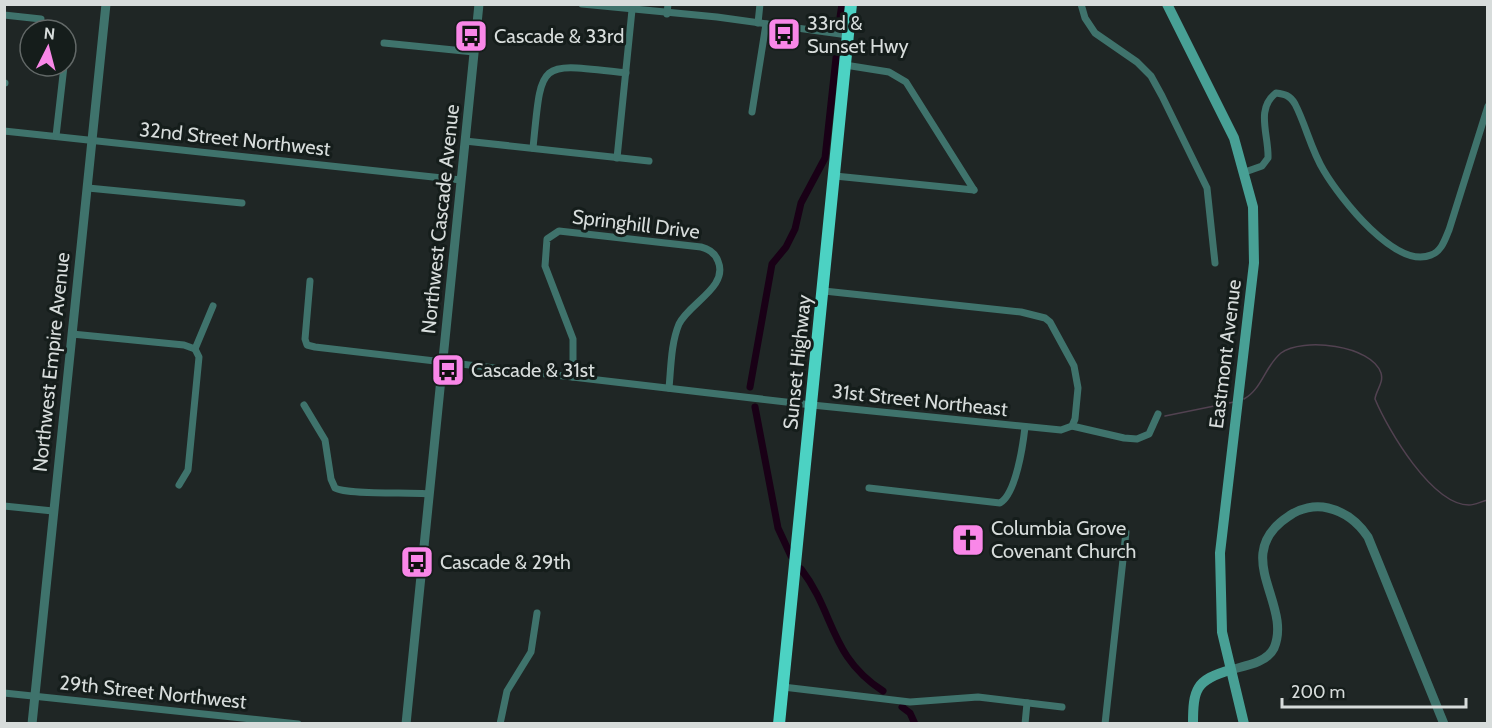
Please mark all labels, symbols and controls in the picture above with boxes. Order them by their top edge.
place label: 33rd & Sunset Hwy [807,11,909,58]
bus stop icon: 33rd & Sunset Hwy [766,16,802,52]
north arrow [18,18,78,78]
bus stop icon: Cascade & 33rd [453,18,489,54]
text: N [43,24,56,44]
place label: Cascade & 33rd [494,24,624,48]
street label: Northwest Cascade Avenue [416,103,464,335]
street label: 32nd Street Northwest [138,117,332,161]
street label: Springhill Drive [571,204,701,244]
street label: Northwest Empire Avenue [28,251,74,473]
street label: Eastmont Avenue [1204,278,1246,430]
street label: Sunset Highway [778,293,816,431]
bus stop icon: Cascade & 31st [430,352,466,388]
place label: Cascade & 31st [471,358,595,382]
street label: 31st Street Northeast [831,379,1009,421]
place label: Columbia Grove Covenant Church [991,516,1136,563]
church icon: Columbia Grove Covenant Church [950,522,986,558]
bus stop icon: Cascade & 29th [399,544,435,580]
place label: Cascade & 29th [440,550,571,574]
street label: 29th Street Northwest [58,670,248,714]
scale bar [1282,671,1466,709]
text: 200 m [1291,681,1345,703]

